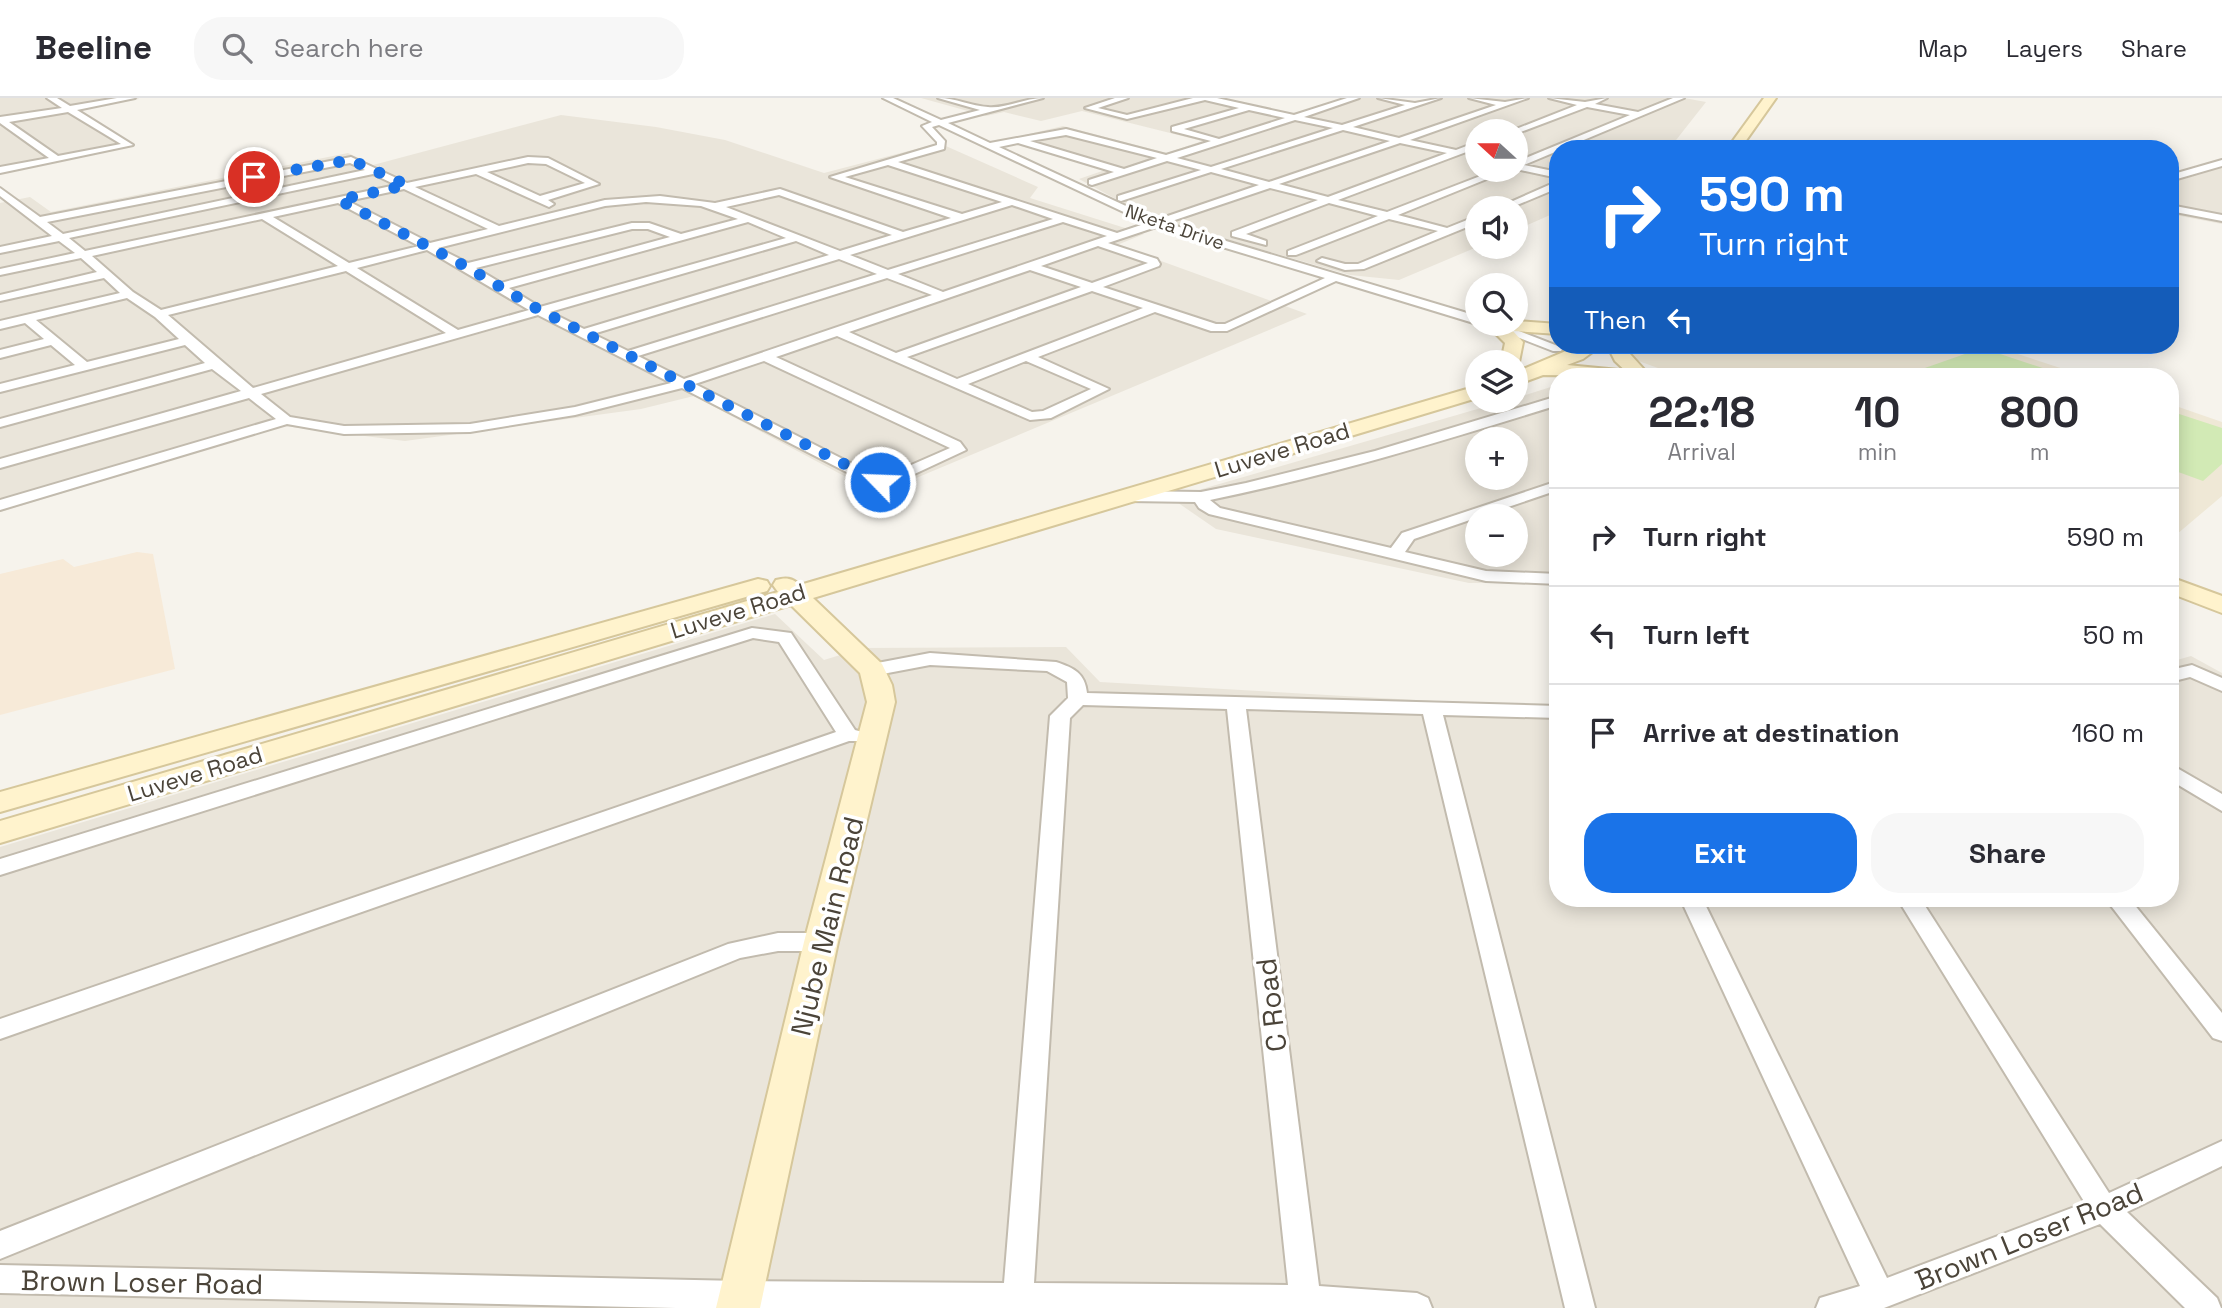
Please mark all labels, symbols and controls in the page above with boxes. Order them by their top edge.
search box [194,17,684,80]
text: Beeline [35,27,152,69]
icon: search [218,29,256,67]
text: Search here [274,31,424,65]
text: Map [1918,33,1968,64]
text: Layers [2006,33,2083,64]
text: Share [2121,33,2187,64]
north arrow [1465,119,1528,182]
map controls [1465,119,1528,567]
pin [224,147,284,207]
icon: arrive [235,158,273,196]
text: 590 m [1699,163,1845,225]
icon: right [1584,168,1675,259]
button: sound [1465,196,1528,259]
street label: Nketa Drive [1122,198,1228,256]
text: Turn right [1699,224,1849,264]
button: search [1465,273,1528,336]
icon: left [1661,301,1699,339]
text: Then [1584,303,1647,337]
button: layers [1465,350,1528,413]
text: 22:18 [1648,386,1755,439]
text: 10 [1854,386,1901,439]
text: 800 [2000,386,2080,439]
street label: Luveve Road [1211,415,1353,485]
button: + [1465,427,1528,490]
text: Arrival [1667,437,1736,467]
text: min [1858,437,1897,467]
text: m [2030,437,2050,467]
position arrow [843,445,917,519]
button: − [1465,504,1528,567]
icon: right [1584,518,1622,556]
text: Turn right [1643,520,1767,554]
text: 590 m [2067,520,2144,554]
street label: Luveve Road [667,576,809,646]
icon: left [1584,616,1622,654]
text: Turn left [1643,618,1750,652]
text: 50 m [2083,618,2144,652]
icon: arrive [1584,714,1622,752]
text: Arrive at destination [1643,716,1900,750]
text: 160 m [2072,716,2144,750]
street label: Luveve Road [124,739,266,809]
street label: Njube Main Road [782,813,872,1039]
button: Exit [1584,813,1857,893]
button: Share [1871,813,2144,893]
street label: C Road [1247,956,1295,1054]
street label: Brown Loser Road [1910,1174,2148,1298]
street label: Brown Loser Road [20,1262,264,1302]

